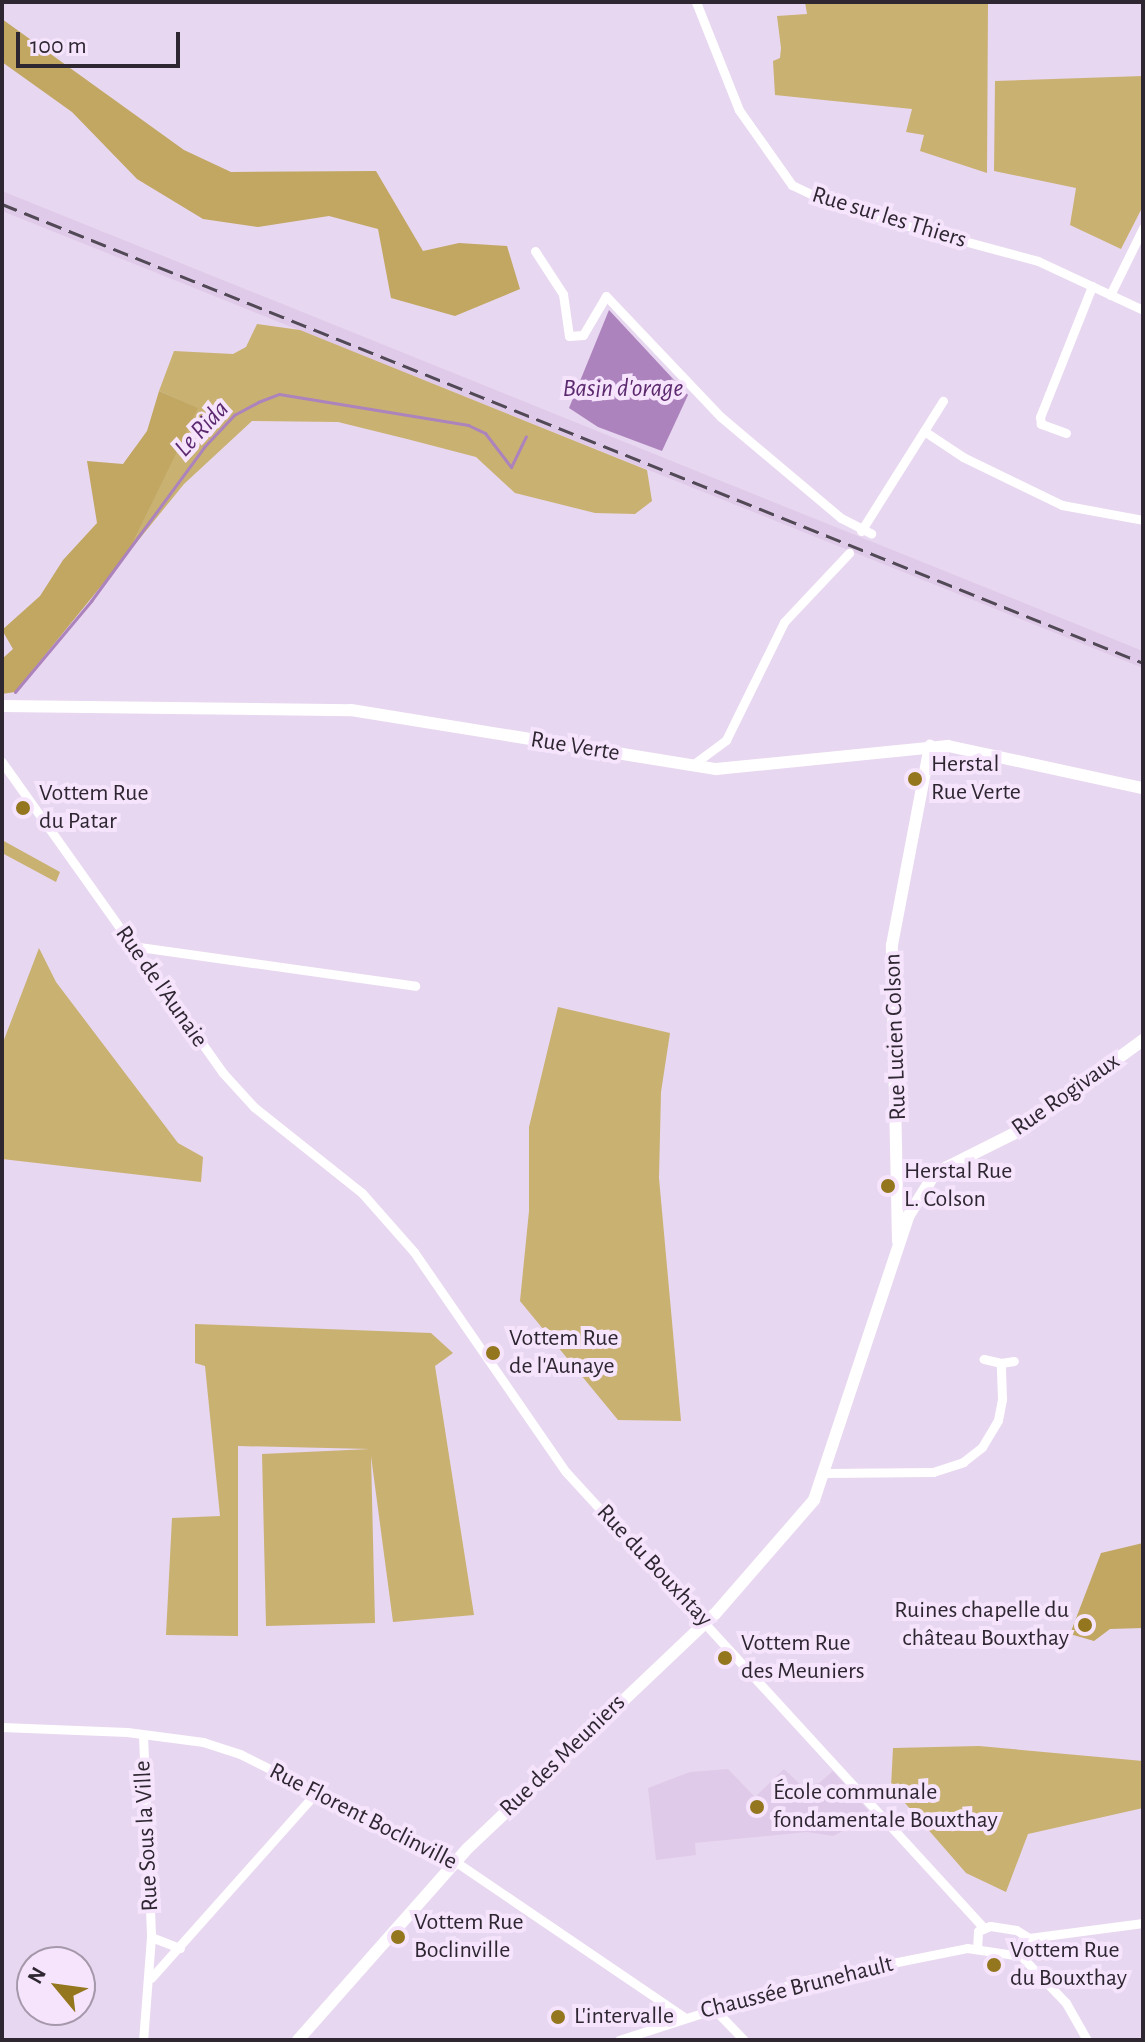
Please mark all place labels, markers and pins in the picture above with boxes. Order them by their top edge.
place label: Herstal Rue Verte [931,751,1021,807]
marker: Herstal Rue Verte [906,770,924,788]
place label: Vottem Rue du Patar [39,780,149,836]
marker: Vottem Rue du Patar [14,799,32,817]
place label: Herstal Rue L. Colson [904,1158,1012,1214]
marker: Herstal Rue L. Colson [879,1177,897,1195]
place label: Vottem Rue de l'Aunaye [509,1325,619,1381]
marker: Vottem Rue de l'Aunaye [484,1344,502,1362]
place label: Ruines chapelle du château Bouxthay [894,1597,1069,1653]
marker: Ruines chapelle du château Bouxthay [1076,1616,1094,1634]
place label: Vottem Rue des Meuniers [741,1630,865,1686]
marker: Vottem Rue des Meuniers [716,1649,734,1667]
place label: École communale fondamentale Bouxthay [773,1779,998,1835]
marker: École communale fondamentale Bouxthay [748,1798,766,1816]
place label: Vottem Rue Boclinville [414,1909,524,1965]
marker: Vottem Rue Boclinville [389,1928,407,1946]
place label: Vottem Rue du Bouxthay [1010,1937,1127,1993]
marker: Vottem Rue du Bouxthay [985,1956,1003,1974]
place label: L'intervalle [574,2003,674,2031]
marker: L'intervalle [549,2008,567,2026]

